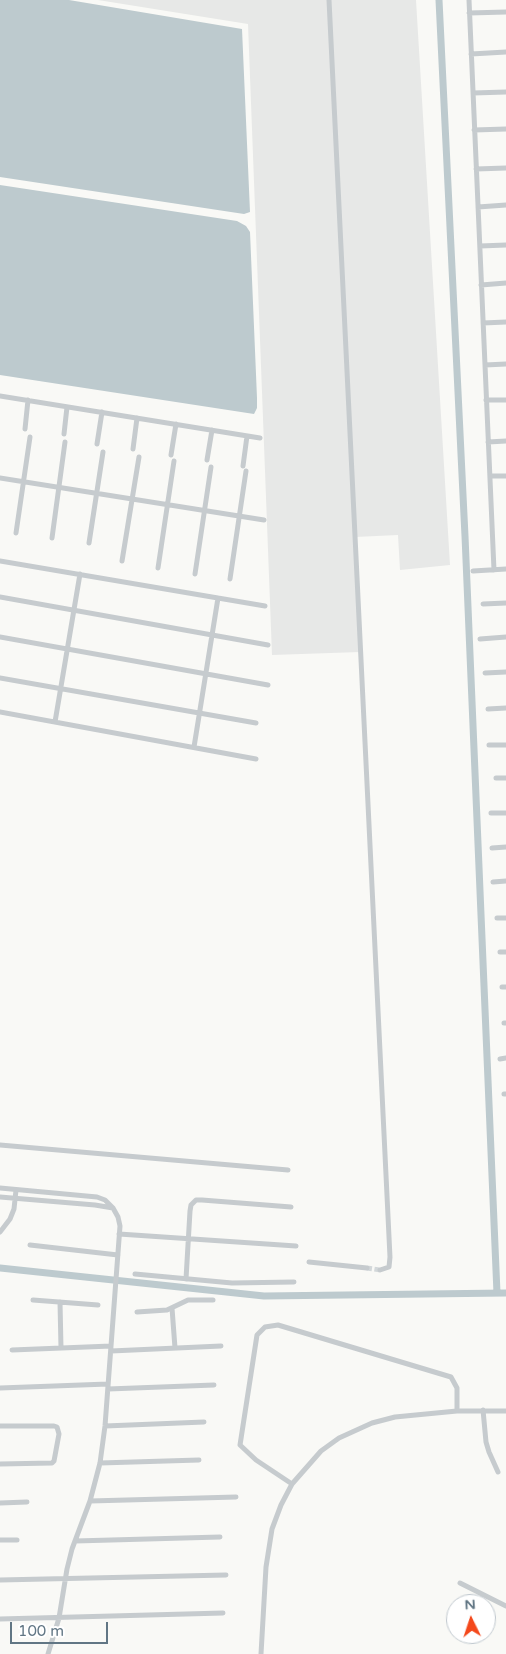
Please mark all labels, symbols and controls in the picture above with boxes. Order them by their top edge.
north arrow [446,1594,496,1644]
text: N [464,1596,476,1613]
scale bar [12,1612,110,1644]
text: 100 m [18,1622,64,1640]

